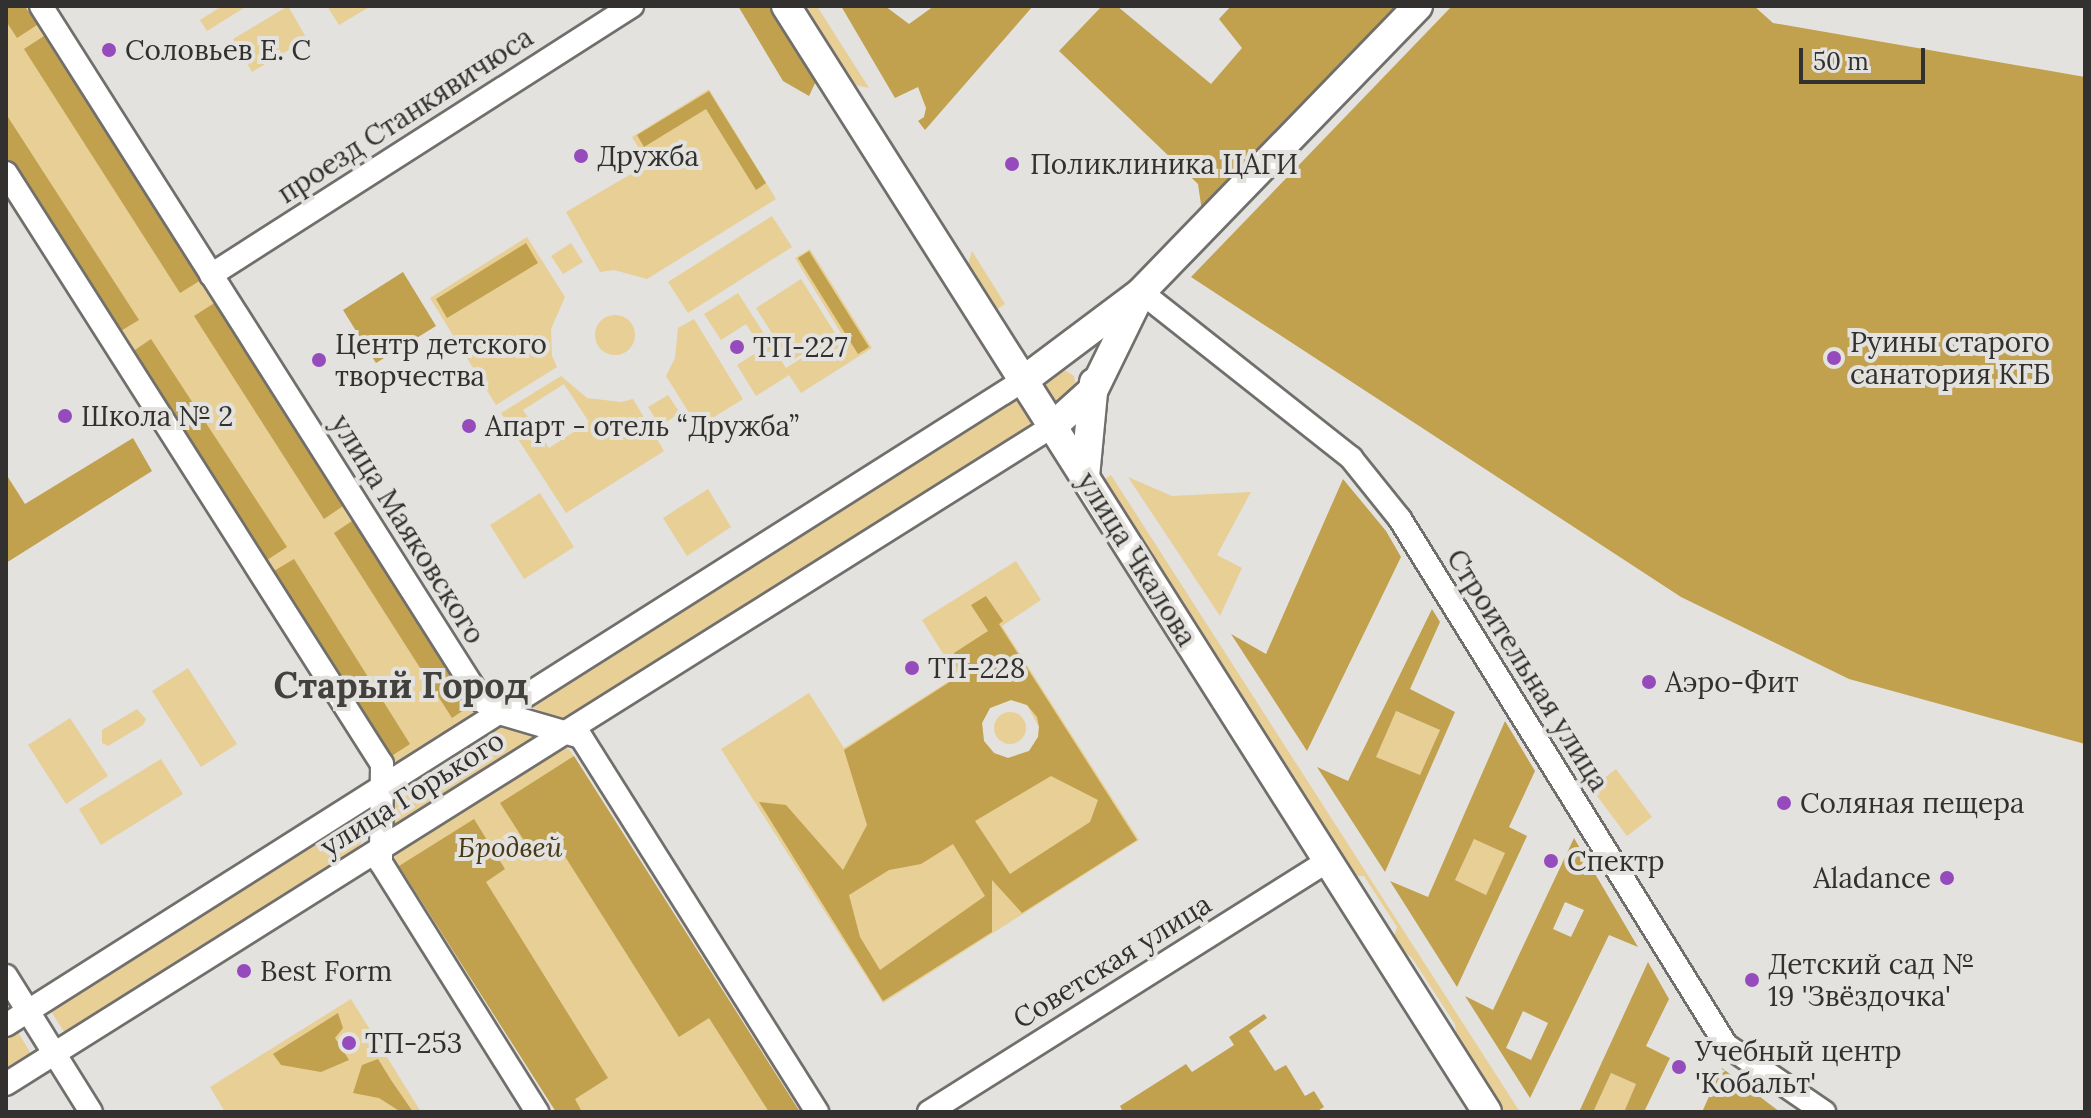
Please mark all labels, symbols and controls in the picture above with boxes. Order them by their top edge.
street label: проезд Станкявичюса [271,20,539,210]
scale bar [1803,32,1929,82]
place label: Соловьев Е. С [125,33,311,67]
marker: Соловьев Е. С [100,41,118,59]
text: 50 m [1813,46,1869,77]
place label: Дружба [597,139,699,173]
marker: Дружба [572,147,590,165]
place label: Поликлиника ЦАГИ [1030,147,1298,181]
marker: Поликлиника ЦАГИ [1001,153,1023,175]
place label: Руины старого санатория КГБ [1850,325,2050,391]
place label: Центр детского творчества [335,327,547,393]
place label: ТП-227 [753,330,848,364]
marker: ТП-227 [728,338,746,356]
marker: Руины старого санатория КГБ [1825,349,1843,367]
marker: Центр детского творчества [310,351,328,369]
place label: Школа № 2 [81,399,233,433]
marker: Школа № 2 [56,407,74,425]
street label: улица Маяковского [324,408,492,650]
place label: Апарт - отель “Дружба” [485,409,799,443]
marker: Апарт - отель “Дружба” [460,417,478,435]
street label: улица Чкалова [1070,466,1204,652]
street label: Строительная улица [1440,543,1616,797]
place label: ТП-228 [928,651,1025,685]
marker: ТП-228 [903,659,921,677]
district label: Старый Город [273,664,529,708]
place label: Аэро-Фит [1665,665,1799,699]
marker: Аэро-Фит [1640,673,1658,691]
street label: улица Горького [314,723,510,863]
place label: Соляная пещера [1800,786,2024,820]
marker: Соляная пещера [1775,794,1793,812]
park label: Бродвей [458,830,562,864]
place label: Спектр [1567,844,1665,878]
marker: Спектр [1542,852,1560,870]
place label: Aladance [1813,861,1931,895]
marker: Aladance [1938,869,1956,887]
street label: Советская улица [1007,887,1217,1035]
place label: Детский сад № 19 'Звёздочка' [1768,947,1974,1013]
place label: Best Form [260,954,392,988]
marker: Best Form [235,962,253,980]
marker: Детский сад № 19 'Звёздочка' [1743,971,1761,989]
place label: ТП-253 [365,1026,462,1060]
marker: ТП-253 [340,1034,358,1052]
place label: Учебный центр 'Кобальт' [1695,1034,1902,1100]
marker: Учебный центр 'Кобальт' [1670,1058,1688,1076]

